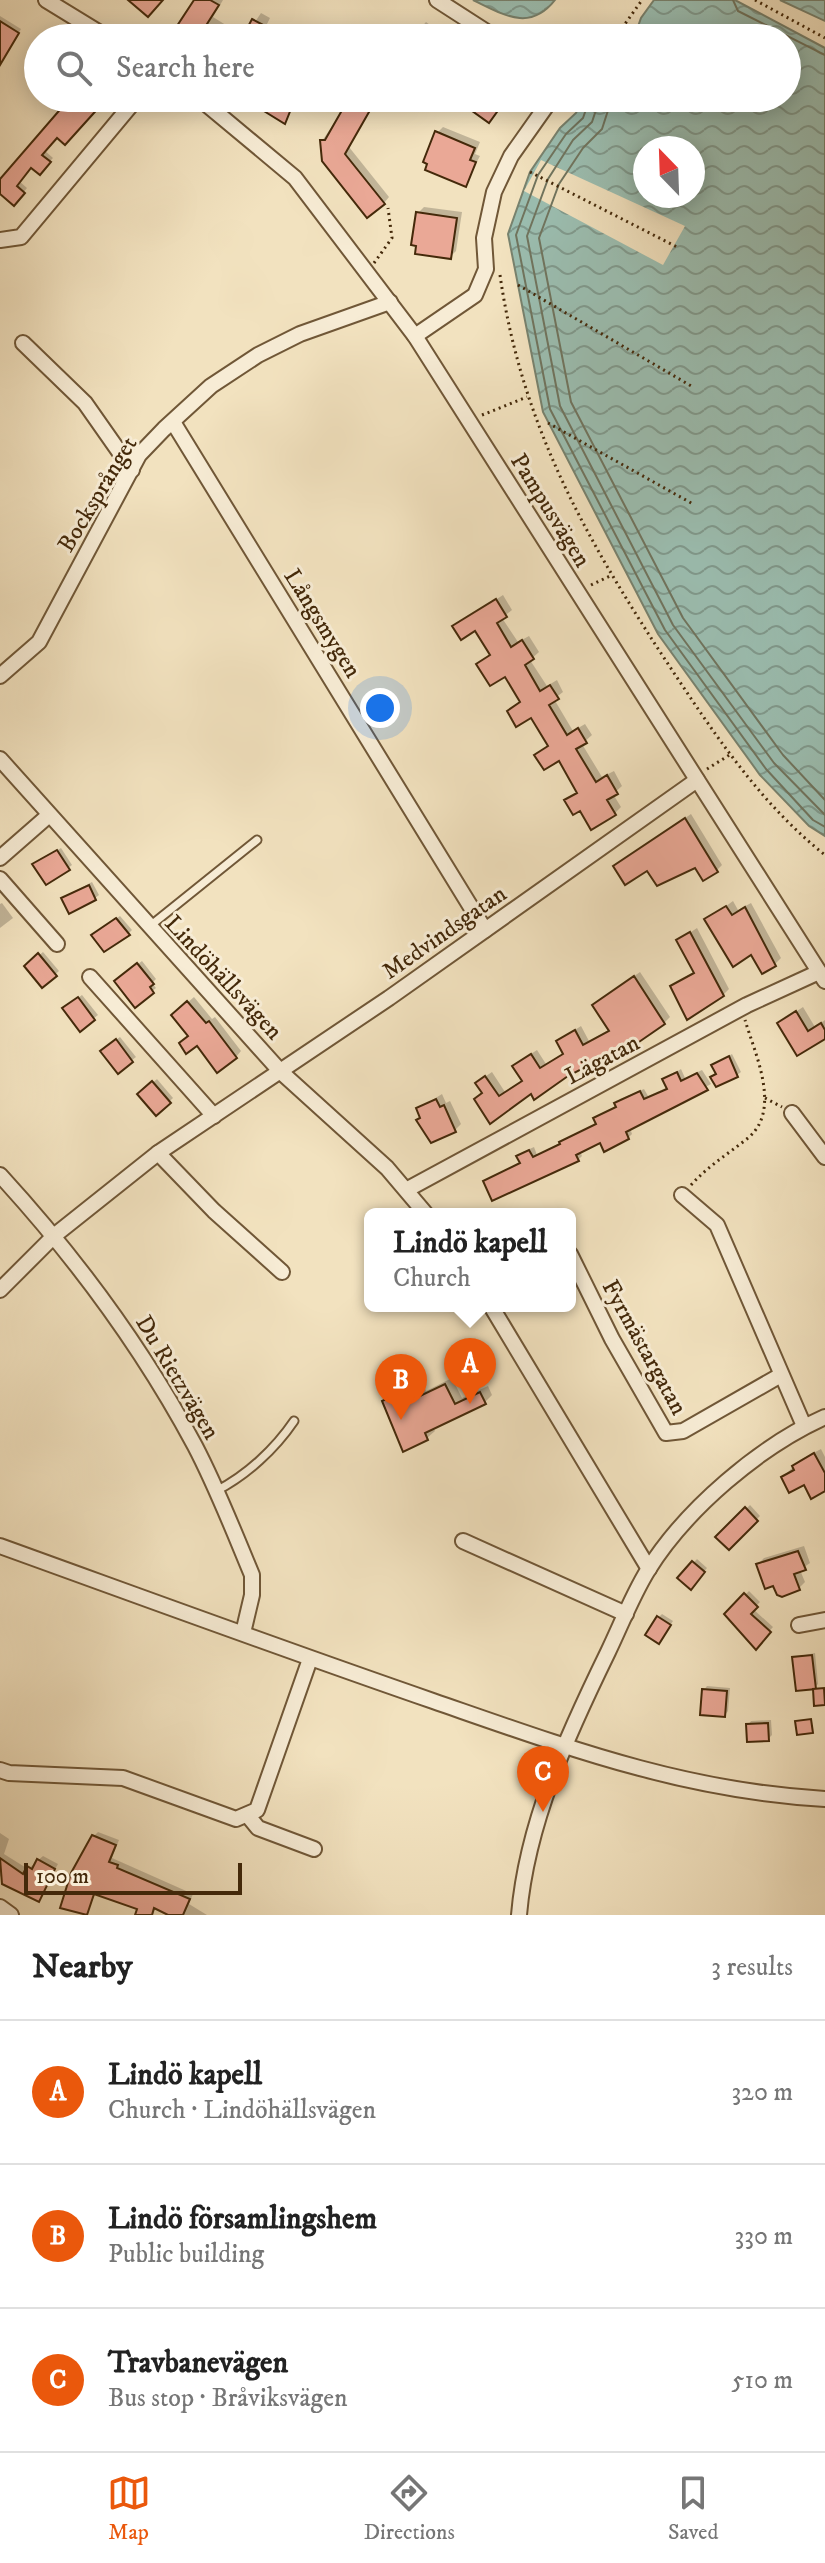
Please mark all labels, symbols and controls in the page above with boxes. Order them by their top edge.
search box [24,24,801,112]
icon: search [52,46,96,90]
text: Search here [116,50,255,87]
north arrow [633,136,705,208]
street label: Bocksprånget [52,431,144,558]
street label: Pampusvägen [503,448,597,573]
street label: Långsmygen [277,563,368,684]
your location [360,688,400,728]
street label: Medvindsgatan [377,879,513,987]
street label: Lindöhällsvägen [158,909,289,1047]
street label: Lägatan [560,1028,645,1092]
popup [364,1208,576,1312]
text: Lindö kapell [393,1225,547,1262]
text: Church [393,1262,471,1295]
street label: Fyrmästargatan [595,1275,694,1421]
street label: Du Rietzvägen [128,1310,226,1446]
pin: A [444,1338,496,1404]
pin: B [375,1354,427,1420]
pin: C [517,1746,569,1812]
scale bar [24,1859,242,1895]
text: 100 m [36,1863,89,1890]
text: Nearby [32,1946,133,1988]
text: 3 results [711,1951,793,1984]
text: Lindö kapell [108,2057,262,2094]
text: A [50,2076,66,2109]
text: 320 m [731,2076,793,2109]
text: Church · Lindöhällsvägen [108,2094,376,2127]
text: Lindö församlingshem [108,2201,377,2238]
text: B [50,2220,66,2253]
text: 330 m [735,2220,793,2253]
text: Public building [108,2238,264,2271]
text: Travbanevägen [108,2345,288,2382]
text: C [49,2364,67,2397]
text: 510 m [732,2364,793,2397]
text: Bus stop · Bråviksvägen [108,2382,348,2415]
tab: Map [107,2471,151,2546]
tab: Directions [364,2471,455,2546]
tab: Saved [668,2471,718,2546]

